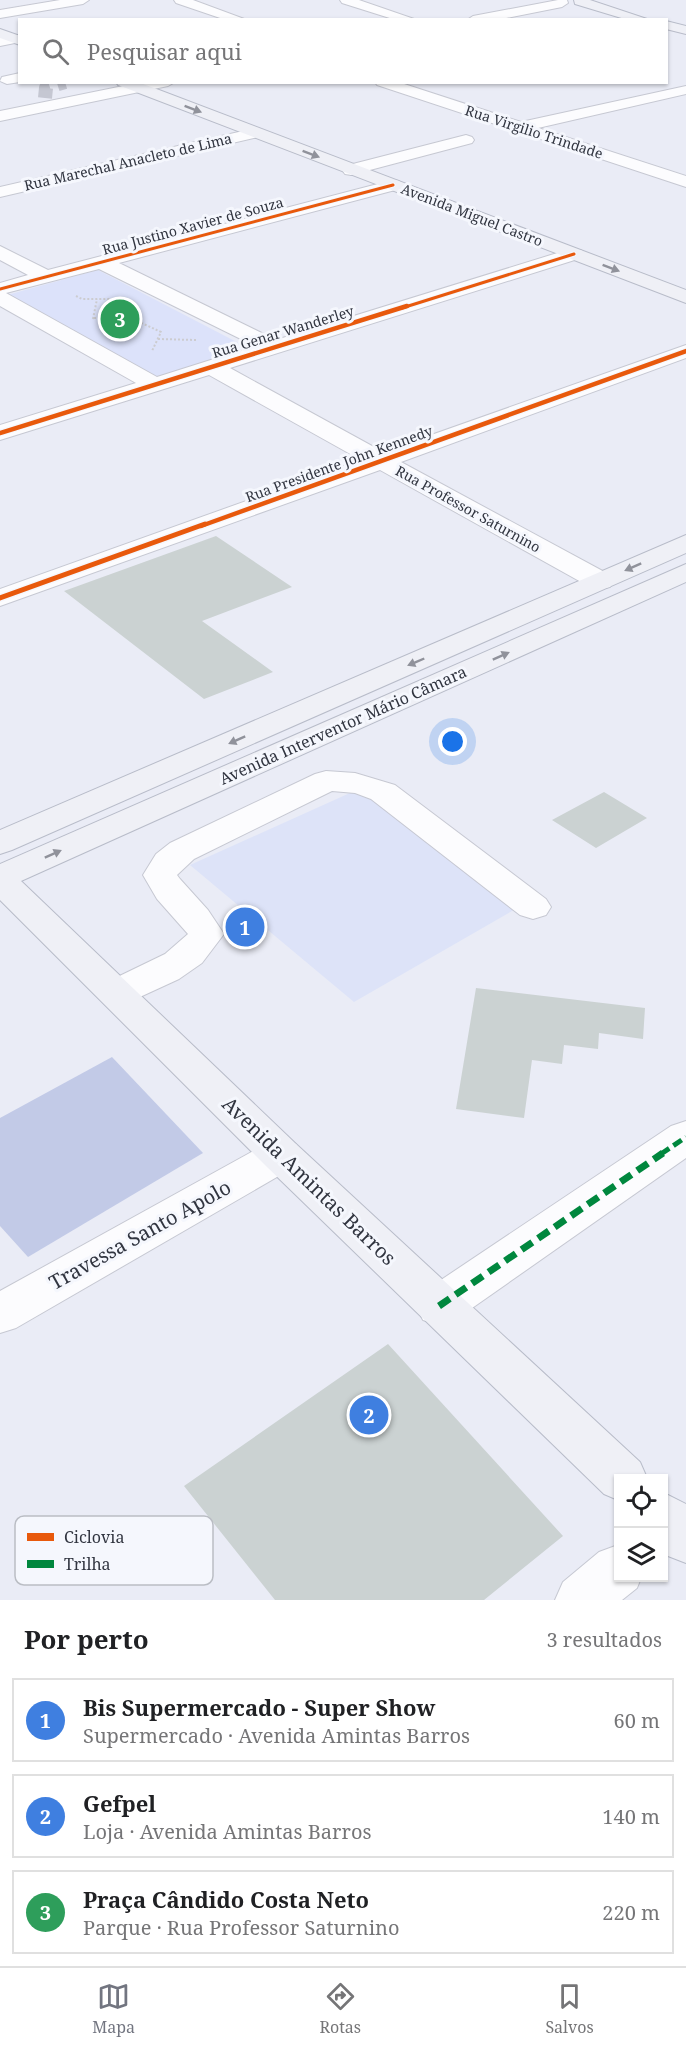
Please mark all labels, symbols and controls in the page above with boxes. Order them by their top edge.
search box [18,18,668,84]
icon: search [39,35,72,68]
text: Pesquisar aqui [87,36,242,66]
street label: Rua Virgilio Trindade [463,100,606,163]
one-way arrow [184,105,202,115]
street label: Rua Marechal Anacleto de Lima [22,128,234,195]
one-way arrow [302,149,320,159]
street label: Avenida Miguel Castro [399,179,546,250]
street label: Rua Justino Xavier de Souza [100,192,286,259]
one-way arrow [602,264,620,274]
pin: 3 [100,296,140,342]
street label: Rua Genar Wanderley [210,301,356,362]
street label: Rua Presidente John Kennedy [243,421,435,506]
street label: Rua Professor Saturnino [392,461,544,556]
one-way arrow [624,562,641,571]
one-way arrow [492,651,510,661]
one-way arrow [406,657,424,667]
street label: Avenida Interventor Mário Câmara [216,660,470,790]
your location [438,727,467,756]
one-way arrow [228,735,245,744]
one-way arrow [45,849,62,858]
pin: 1 [226,904,264,950]
street label: Avenida Amintas Barros [217,1090,402,1271]
street label: Travessa Santo Apolo [44,1173,235,1296]
pin: 2 [350,1392,388,1438]
map controls [614,1474,668,1582]
button: locate [614,1474,668,1528]
legend [15,1516,213,1585]
text: Ciclovia [64,1526,124,1548]
button: layers [614,1528,668,1582]
text: Trilha [64,1553,111,1575]
text: Por perto [24,1621,149,1657]
text: 3 resultados [546,1626,662,1653]
text: Bis Supermercado - Super Show [83,1692,435,1722]
text: 1 [40,1707,51,1734]
text: 60 m [614,1707,660,1734]
text: Supermercado · Avenida Amintas Barros [83,1722,470,1749]
text: Gefpel [83,1788,156,1818]
text: 2 [40,1803,51,1830]
text: 140 m [602,1803,660,1830]
text: Loja · Avenida Amintas Barros [83,1818,371,1845]
text: Praça Cândido Costa Neto [83,1884,369,1914]
text: 3 [40,1899,51,1926]
text: 220 m [602,1899,660,1926]
text: Parque · Rua Professor Saturnino [83,1914,399,1941]
tab: Mapa [92,1980,135,2038]
tab: Rotas [319,1980,361,2038]
tab: Salvos [545,1980,594,2038]

